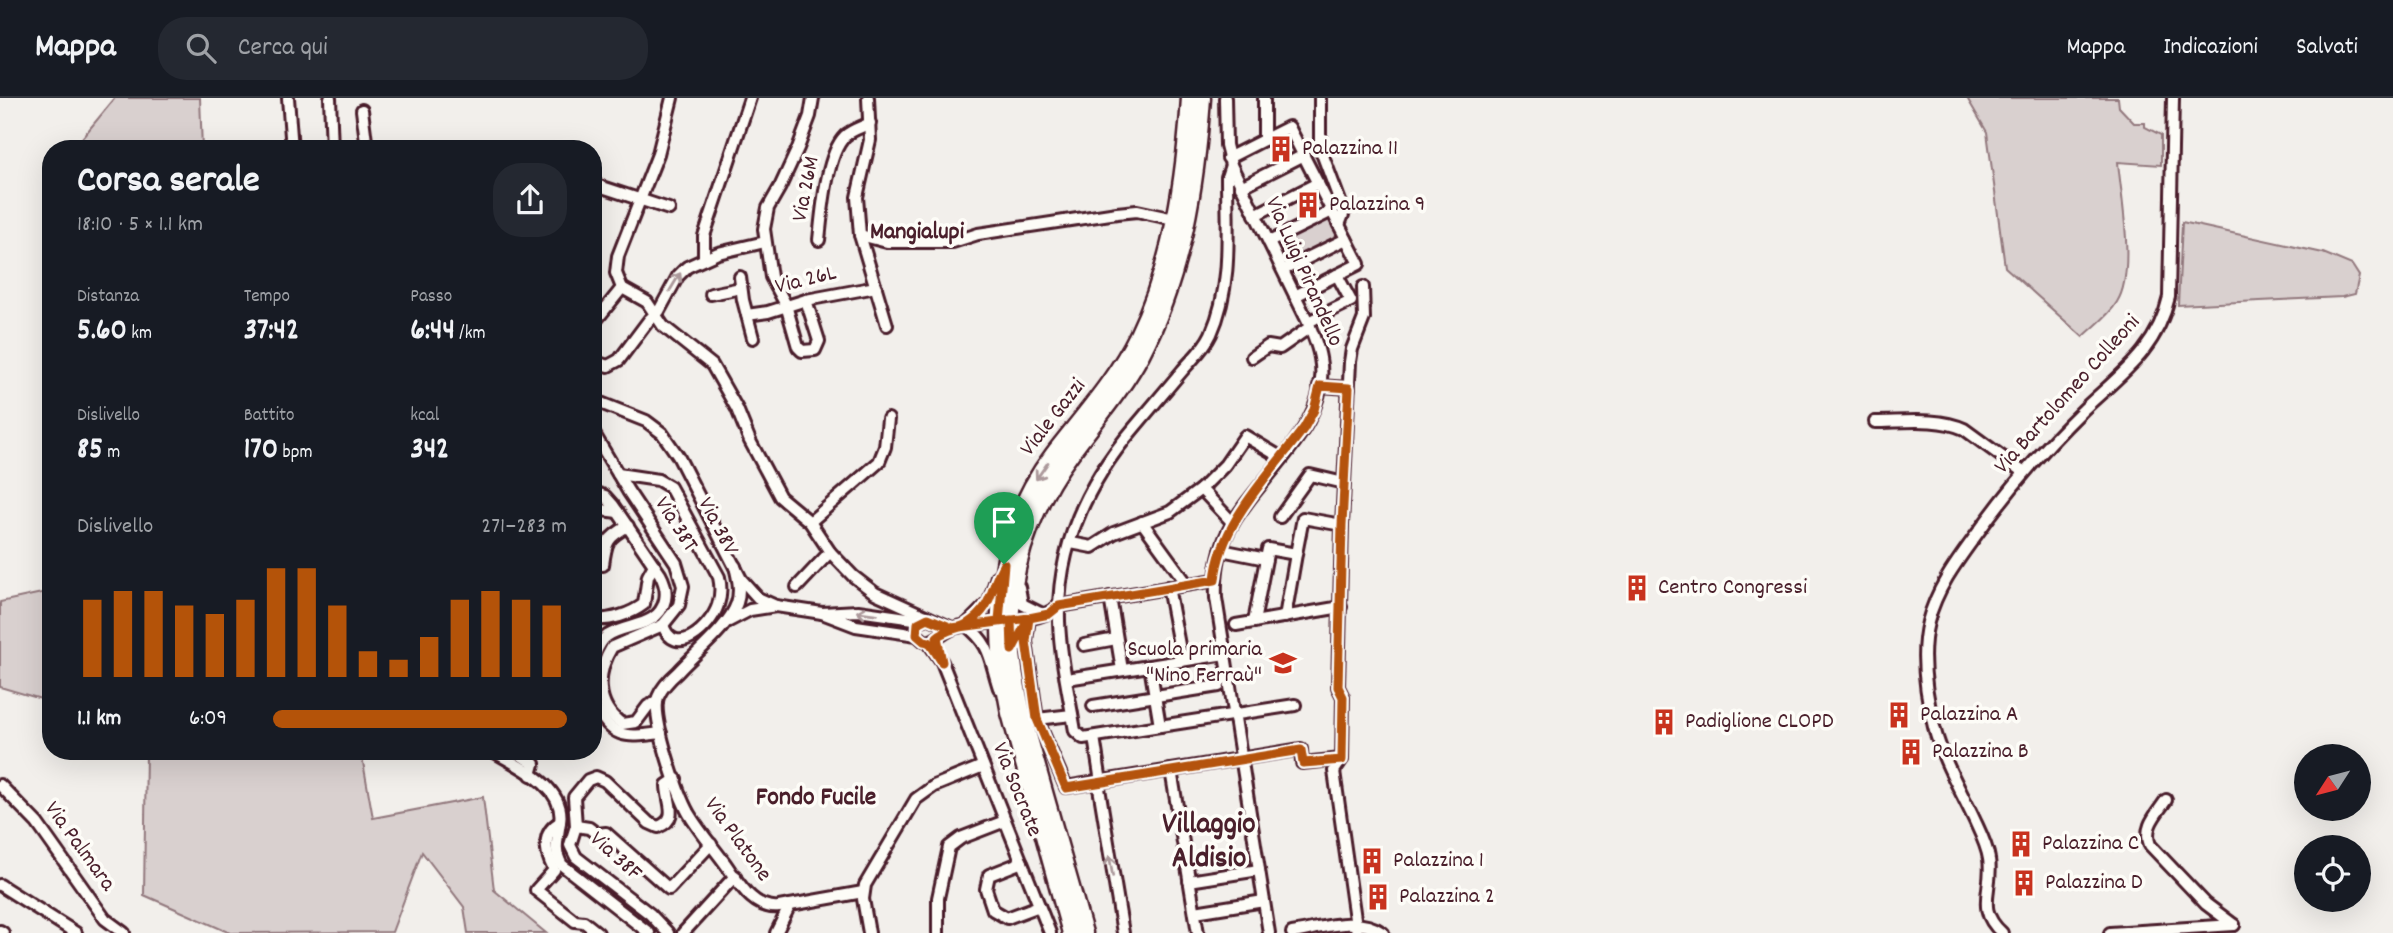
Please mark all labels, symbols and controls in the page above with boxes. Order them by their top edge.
search box [158,17,648,80]
text: Mappa [35,25,116,72]
icon: search [182,29,220,67]
text: Cerca qui [238,30,328,67]
text: Mappa [2066,31,2125,65]
text: Indicazioni [2163,31,2258,65]
text: Salvati [2296,31,2358,65]
place label: Palazzina 11 [1302,133,1398,166]
building icon: Palazzina 11 [1266,134,1296,164]
street label: Via 26M [784,153,830,225]
text: Corsa serale [77,155,260,210]
button: share [493,163,567,237]
place label: Palazzina 9 [1329,189,1425,222]
building icon: Palazzina 9 [1293,190,1323,220]
street label: Via Luigi Pirandello [1255,192,1351,352]
text: 18:10 · 5 × 1.1 km [77,209,203,242]
district label: Mangialupi [870,216,965,250]
street label: Via 26L [772,257,841,305]
one-way arrow [668,273,682,293]
text: Distanza [77,284,139,311]
text: Tempo [244,284,290,311]
text: Passo [410,284,452,311]
street label: Via Bartolomeo Colleoni [1987,308,2149,482]
text: 5.60 [77,311,127,354]
text: 37:42 [244,311,299,354]
text: 6:44 [410,311,455,354]
text: km [127,321,152,348]
text: /km [455,321,486,348]
street label: Viale Gazzi [1013,372,1095,464]
text: Dislivello [77,403,140,430]
text: Battito [244,403,295,430]
text: kcal [410,403,439,430]
text: 85 [77,430,103,473]
text: 170 [244,430,278,473]
text: 342 [410,430,449,473]
text: m [103,440,120,467]
text: bpm [278,440,312,467]
one-way arrow [1034,461,1049,480]
street label: Via 38T [645,491,705,559]
street label: Via 38V [688,492,746,562]
pin [974,492,1034,564]
icon: arrive [985,503,1023,541]
text: Dislivello [77,511,153,544]
text: 271–283 m [481,511,567,544]
place label: Centro Congressi [1658,572,1807,605]
building icon: Centro Congressi [1622,573,1652,603]
one-way arrow [856,606,879,619]
place label: Scuola primaria "Nino Ferraù" [1127,634,1263,693]
school or university icon: Scuola primaria "Nino Ferraù" [1268,648,1298,678]
place label: Palazzina A [1920,699,2018,732]
building icon: Palazzina A [1884,700,1914,730]
text: 1.1 km [77,703,121,736]
text: 6:09 [189,703,227,736]
place label: Padiglione CLOPD [1685,706,1834,739]
building icon: Padiglione CLOPD [1649,707,1679,737]
place label: Palazzina B [1932,736,2029,769]
building icon: Palazzina B [1896,737,1926,767]
street label: Via Socrate [982,738,1050,842]
north arrow [2294,744,2371,821]
map controls [2294,744,2371,912]
district label: Fondo Fucile [756,780,876,817]
street label: Via Platone [695,791,779,889]
street label: Via Palmara [35,795,124,900]
district label: Villaggio Aldisio [1162,805,1256,882]
street label: Via 38F [581,824,649,890]
place label: Palazzina C [2042,828,2139,861]
building icon: Palazzina C [2006,829,2036,859]
button: locate [2294,835,2371,912]
place label: Palazzina 1 [1393,845,1484,878]
building icon: Palazzina 1 [1357,846,1387,876]
one-way arrow [1104,855,1118,878]
place label: Palazzina D [2045,867,2143,900]
building icon: Palazzina D [2009,868,2039,898]
place label: Palazzina 2 [1399,881,1495,914]
building icon: Palazzina 2 [1363,882,1393,912]

